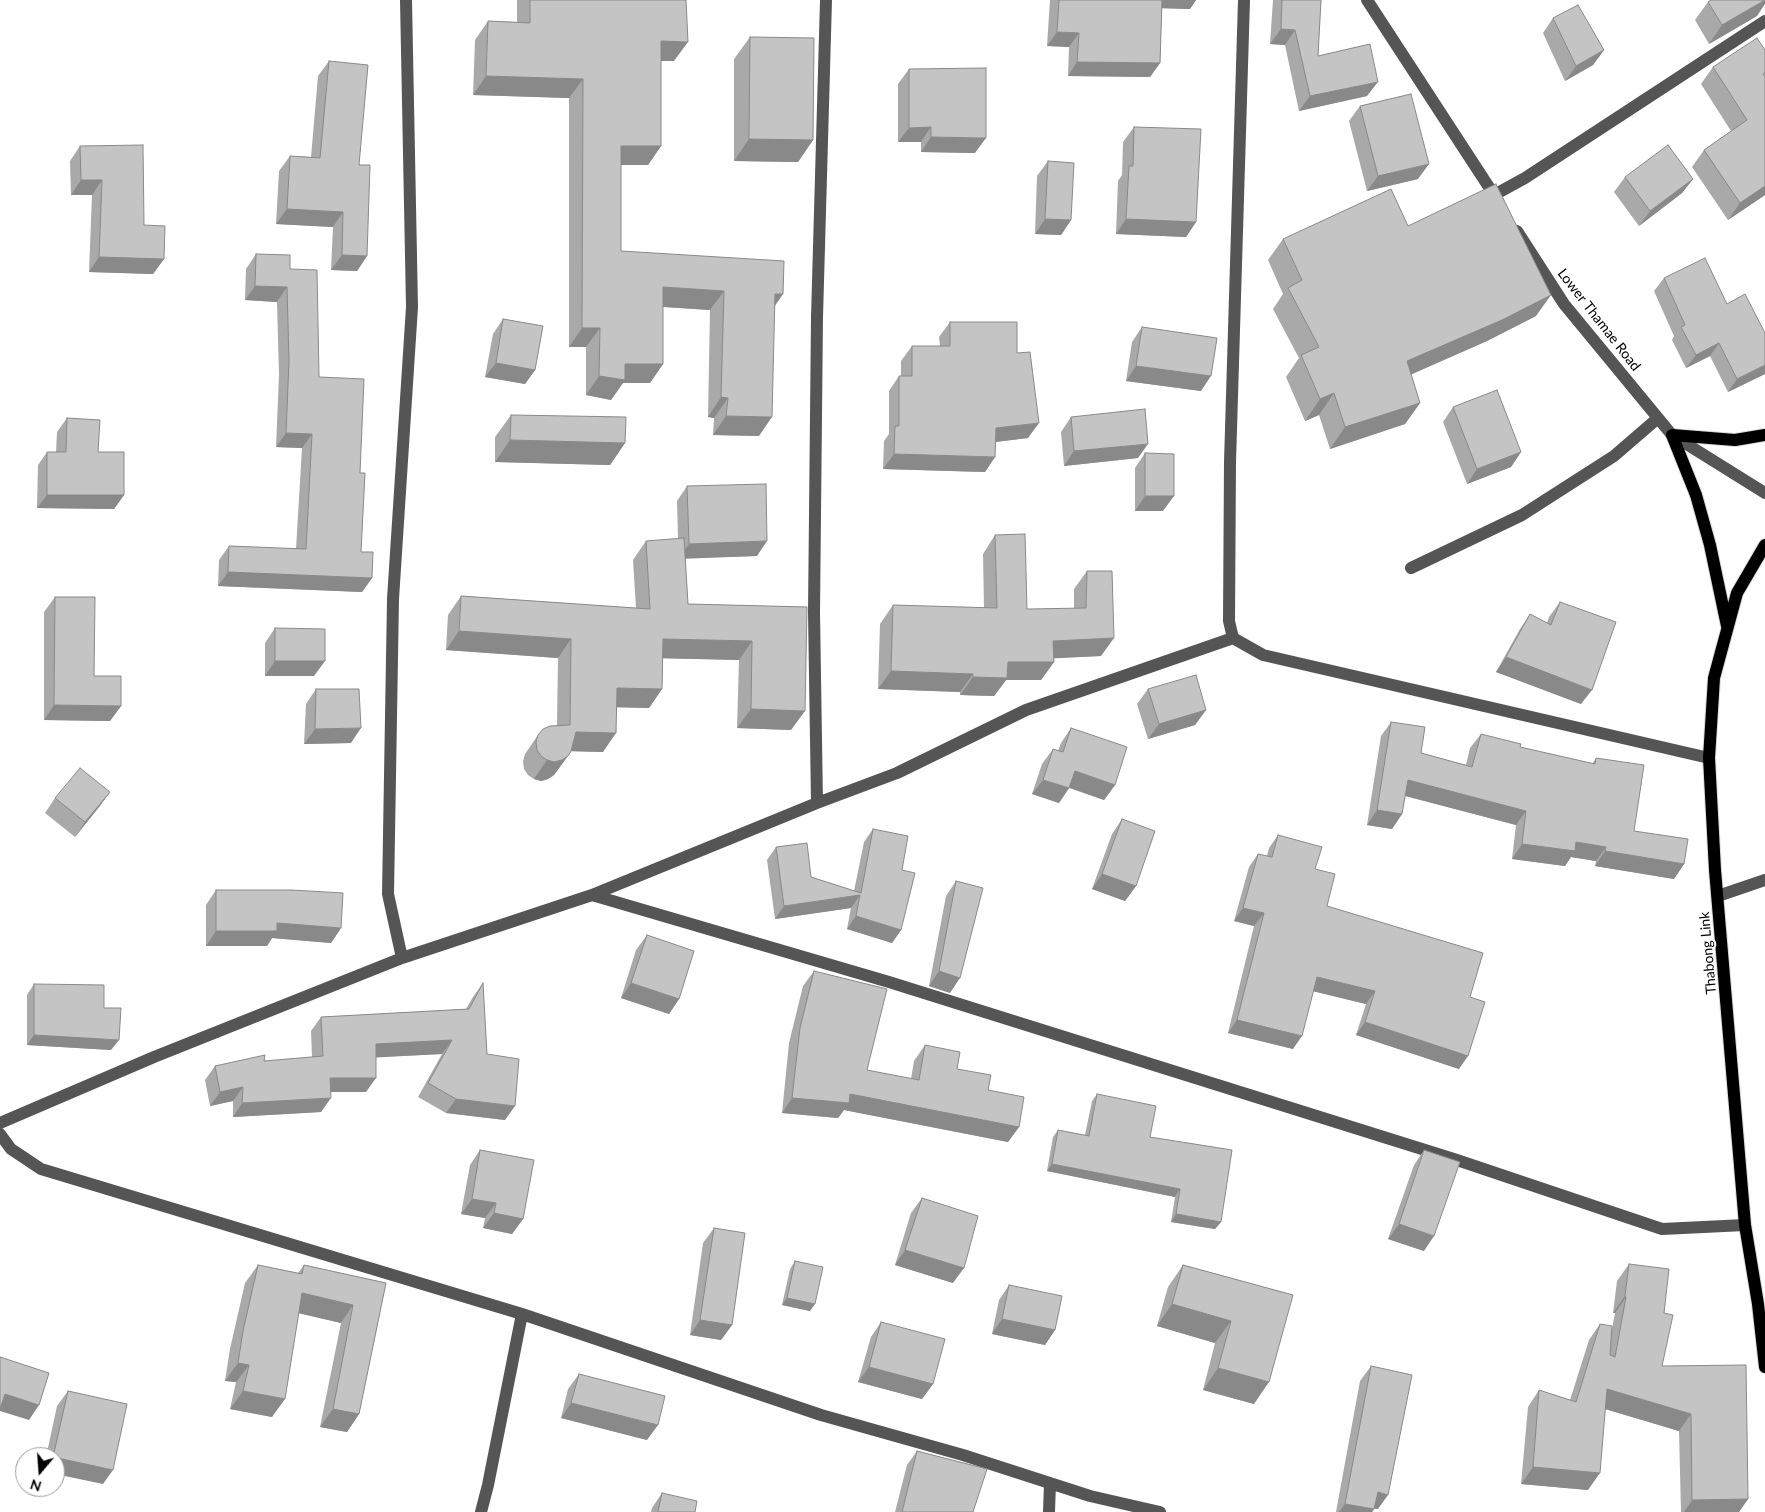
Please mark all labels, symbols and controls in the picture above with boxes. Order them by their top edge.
street label: Lower Thamae Road [1554,266,1644,374]
street label: Thabong Link [1696,911,1720,995]
north arrow [15,1447,65,1497]
text: N [28,1476,43,1496]

